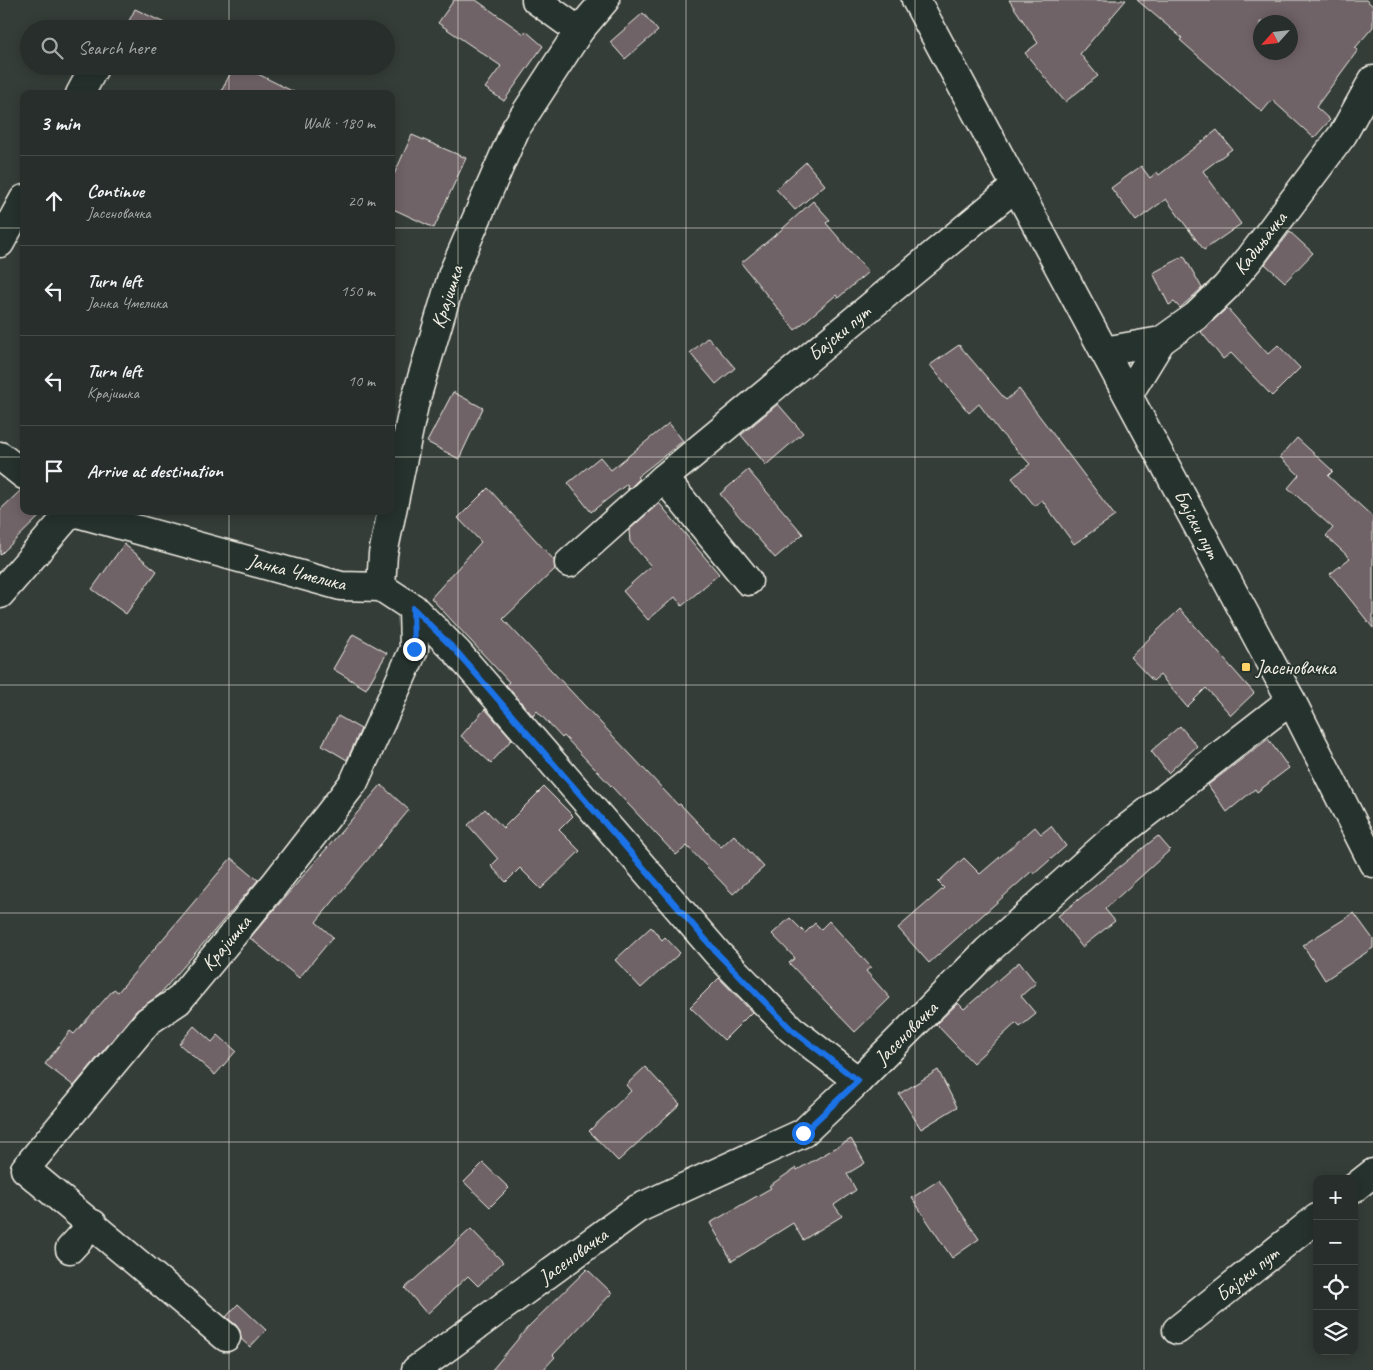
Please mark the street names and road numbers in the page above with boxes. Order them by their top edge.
street label: Кадињачка [1228,205,1294,280]
street label: Крајишка [425,260,470,332]
street label: Бајски пут [803,298,877,366]
street label: Бајски пут [1169,485,1226,564]
street label: Јанка Чмелика [244,548,351,597]
street label: Крајишка [196,909,258,976]
street label: Јасеновачка [868,995,944,1071]
street label: Јасеновачка [533,1221,614,1290]
street label: Бајски пут [1210,1240,1285,1307]

